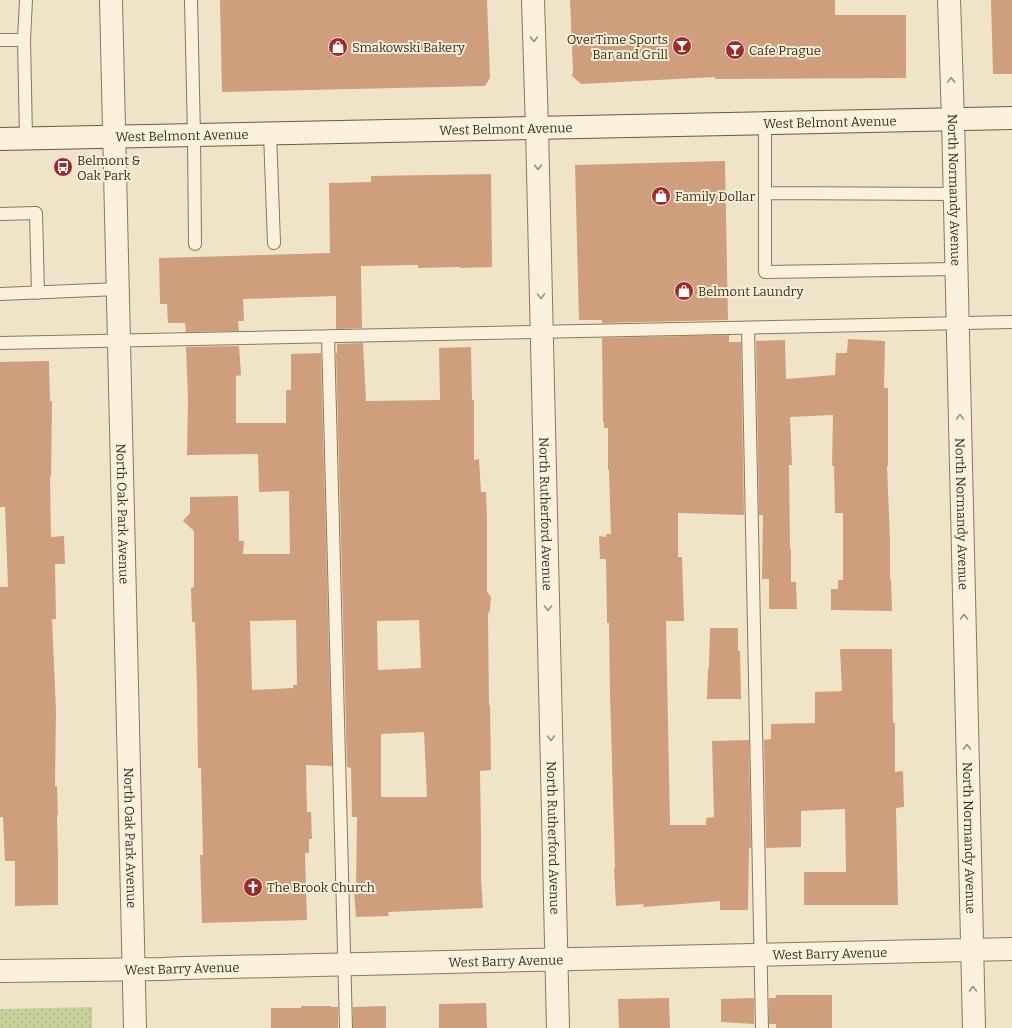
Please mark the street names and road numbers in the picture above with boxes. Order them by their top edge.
street label: West Belmont Avenue [763,113,897,131]
street label: North Normandy Avenue [945,114,963,266]
street label: West Belmont Avenue [439,120,573,138]
street label: West Belmont Avenue [115,127,249,145]
street label: North Rutherford Avenue [536,437,555,591]
street label: North Normandy Avenue [952,438,971,590]
street label: North Oak Park Avenue [113,443,132,584]
street label: North Rutherford Avenue [544,761,562,915]
street label: North Normandy Avenue [960,761,978,914]
street label: North Oak Park Avenue [121,767,139,908]
street label: West Barry Avenue [772,945,887,962]
street label: West Barry Avenue [448,952,564,970]
street label: West Barry Avenue [124,960,240,977]

